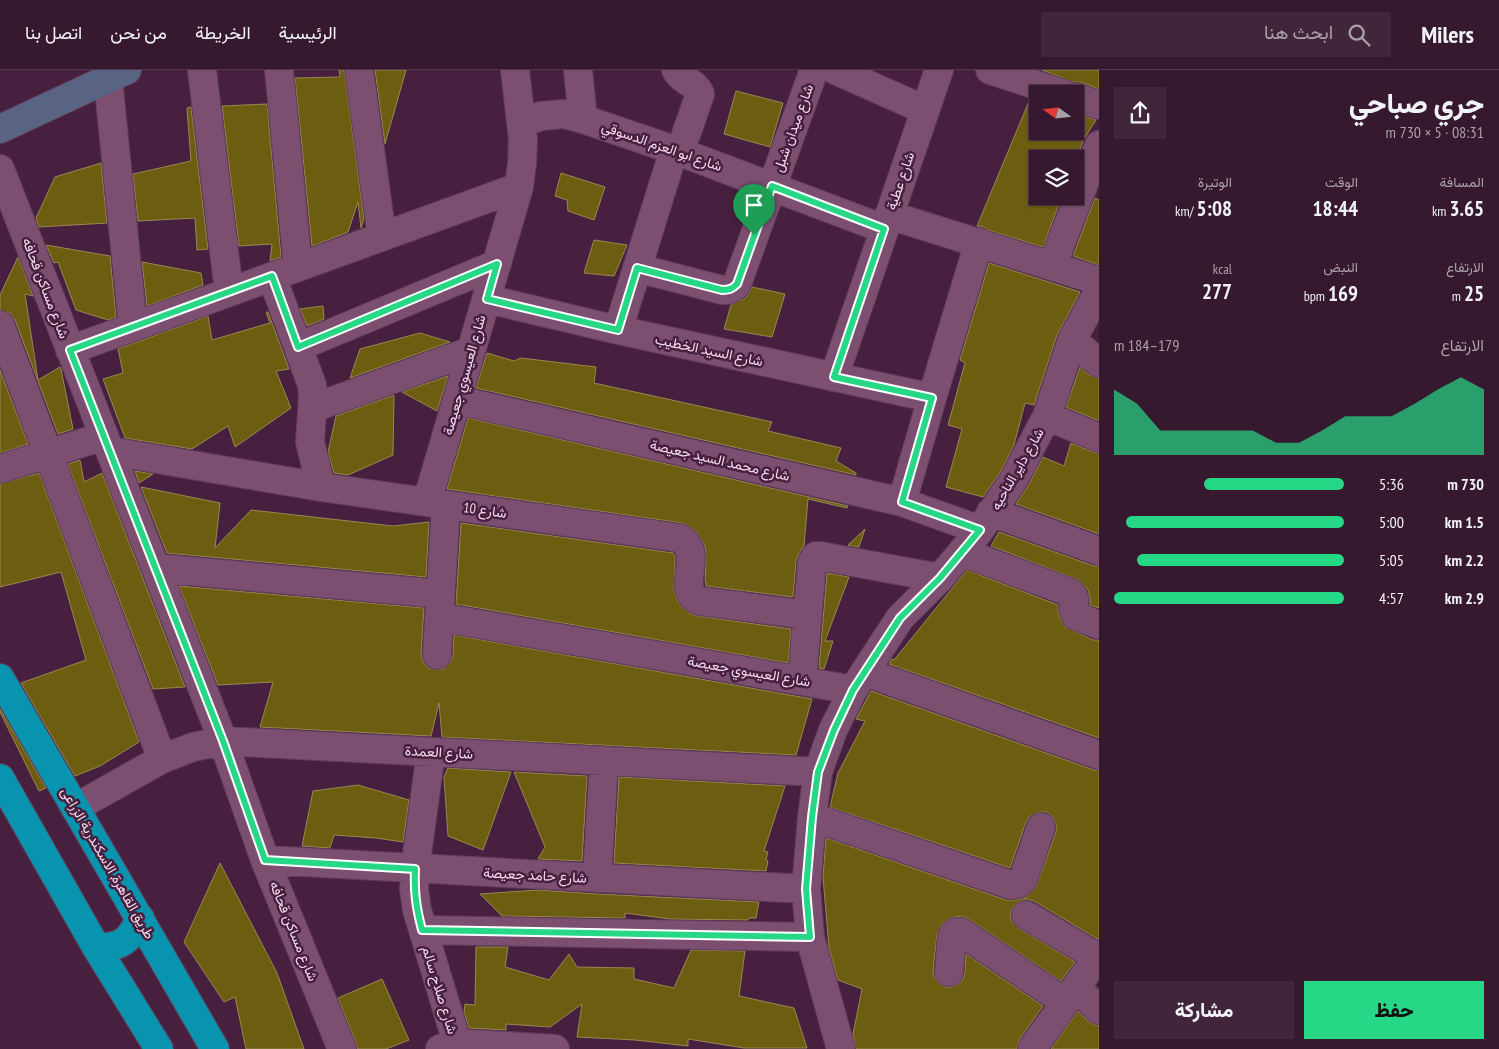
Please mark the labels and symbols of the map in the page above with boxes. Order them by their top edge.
street label: شارع ميدان شبل [769,82,819,175]
north arrow [1029,85,1084,140]
street label: شارع ابو العزم الدسوقي [598,117,725,178]
street label: شارع عطية [882,150,920,213]
pin [733,184,775,235]
street label: شارع مساكن قحافه [17,235,74,342]
street label: شارع العيسوي جعيصة [438,313,493,438]
street label: شارع السيد الخطيب [653,330,765,372]
street label: شارع داير الناحيه [986,425,1049,514]
street label: شارع محمد السيد جعيصة [648,435,792,487]
street label: شارع 10 [462,498,508,524]
street label: شارع العيسوي جعيصة [686,651,812,694]
street label: شارع العمدة [404,741,474,765]
street label: طريق القاهرة, الاسكندرية الزراعى [57,784,159,942]
street label: شارع حامد جعيصة [483,863,587,889]
street label: شارع مساكن قحافه [264,878,322,985]
street label: شارع صلاح سالم [416,944,462,1037]

